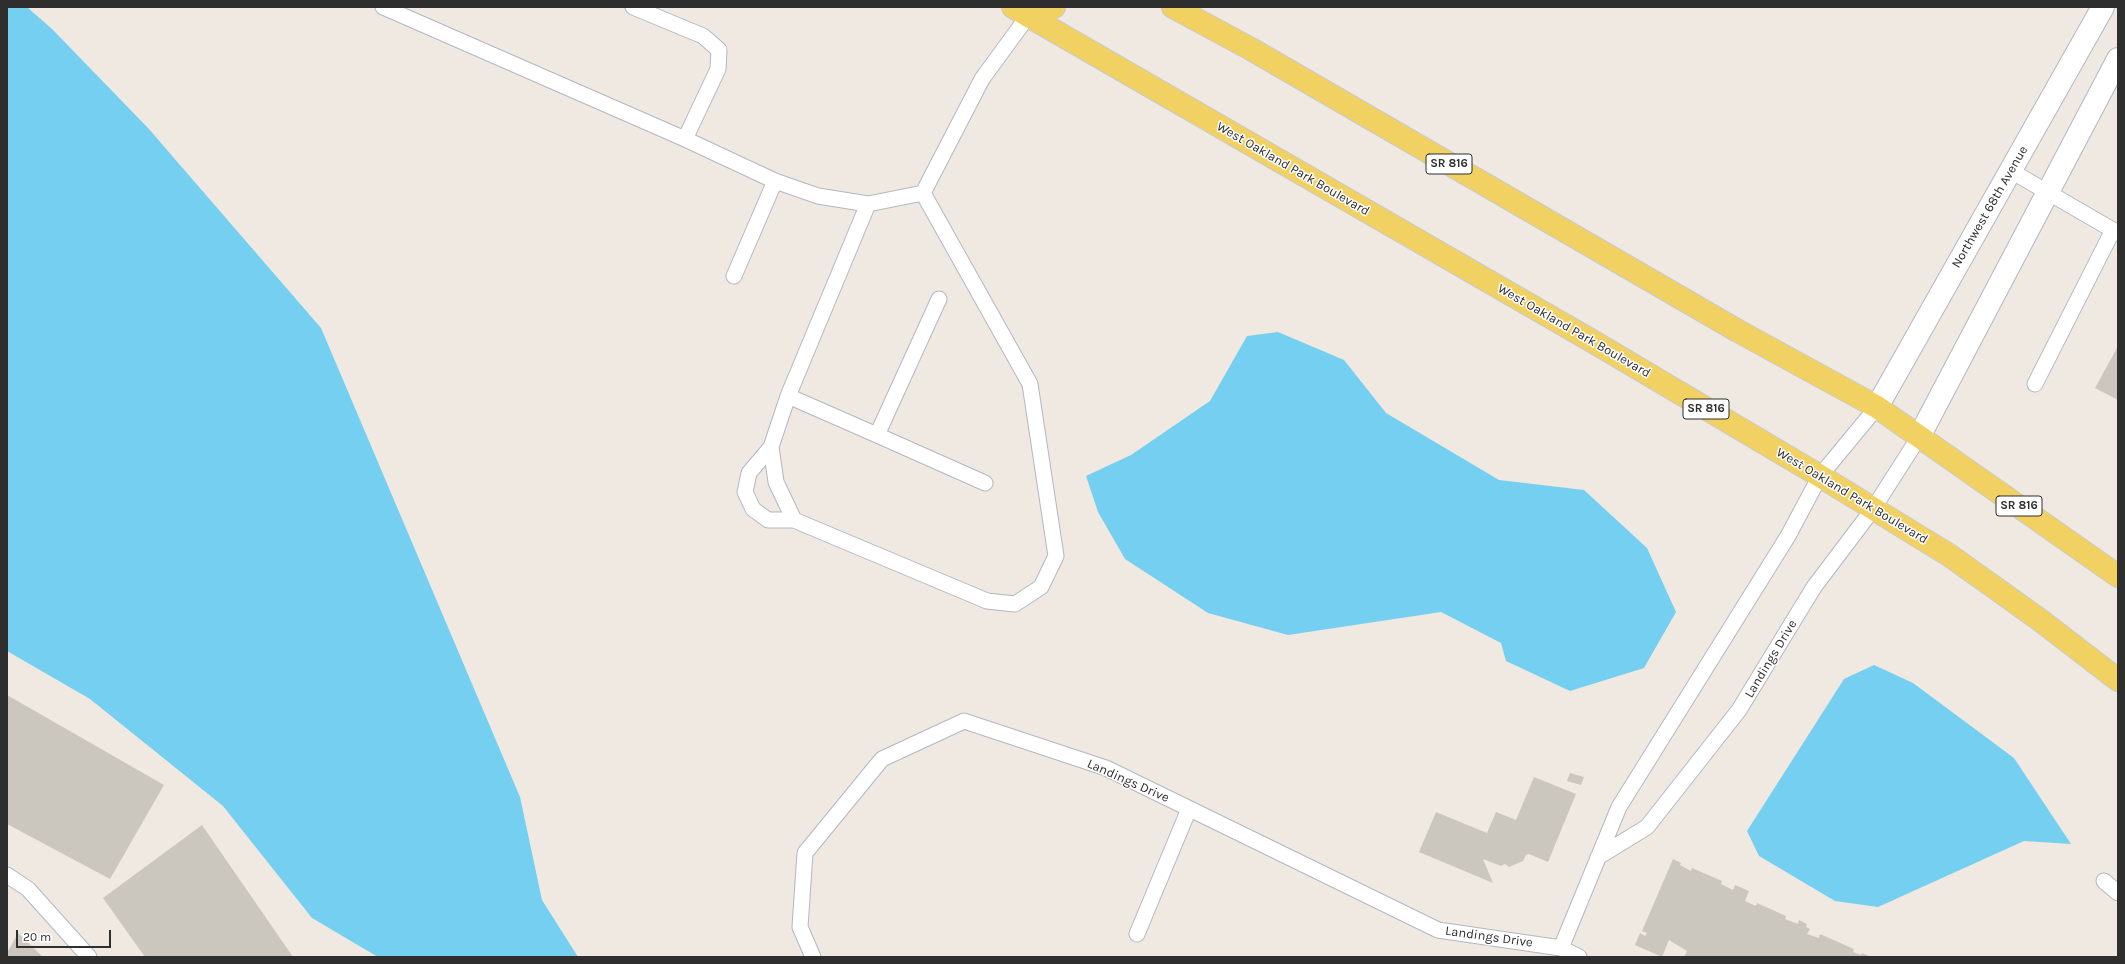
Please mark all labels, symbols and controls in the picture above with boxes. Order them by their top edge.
street label: West Oakland Park Boulevard [1214,119,1372,219]
street label: Northwest 68th Avenue [1949,143,2031,271]
road number: SR 816 [1426,154,1472,174]
street label: West Oakland Park Boulevard [1495,281,1653,381]
road number: SR 816 [1683,399,1729,419]
street label: West Oakland Park Boulevard [1773,445,1931,547]
road number: SR 816 [1996,496,2042,516]
street label: Landings Drive [1742,617,1800,701]
street label: Landings Drive [1085,756,1171,806]
scale bar [18,922,113,948]
street label: Landings Drive [1444,923,1534,951]
text: 20 m [23,930,51,944]

